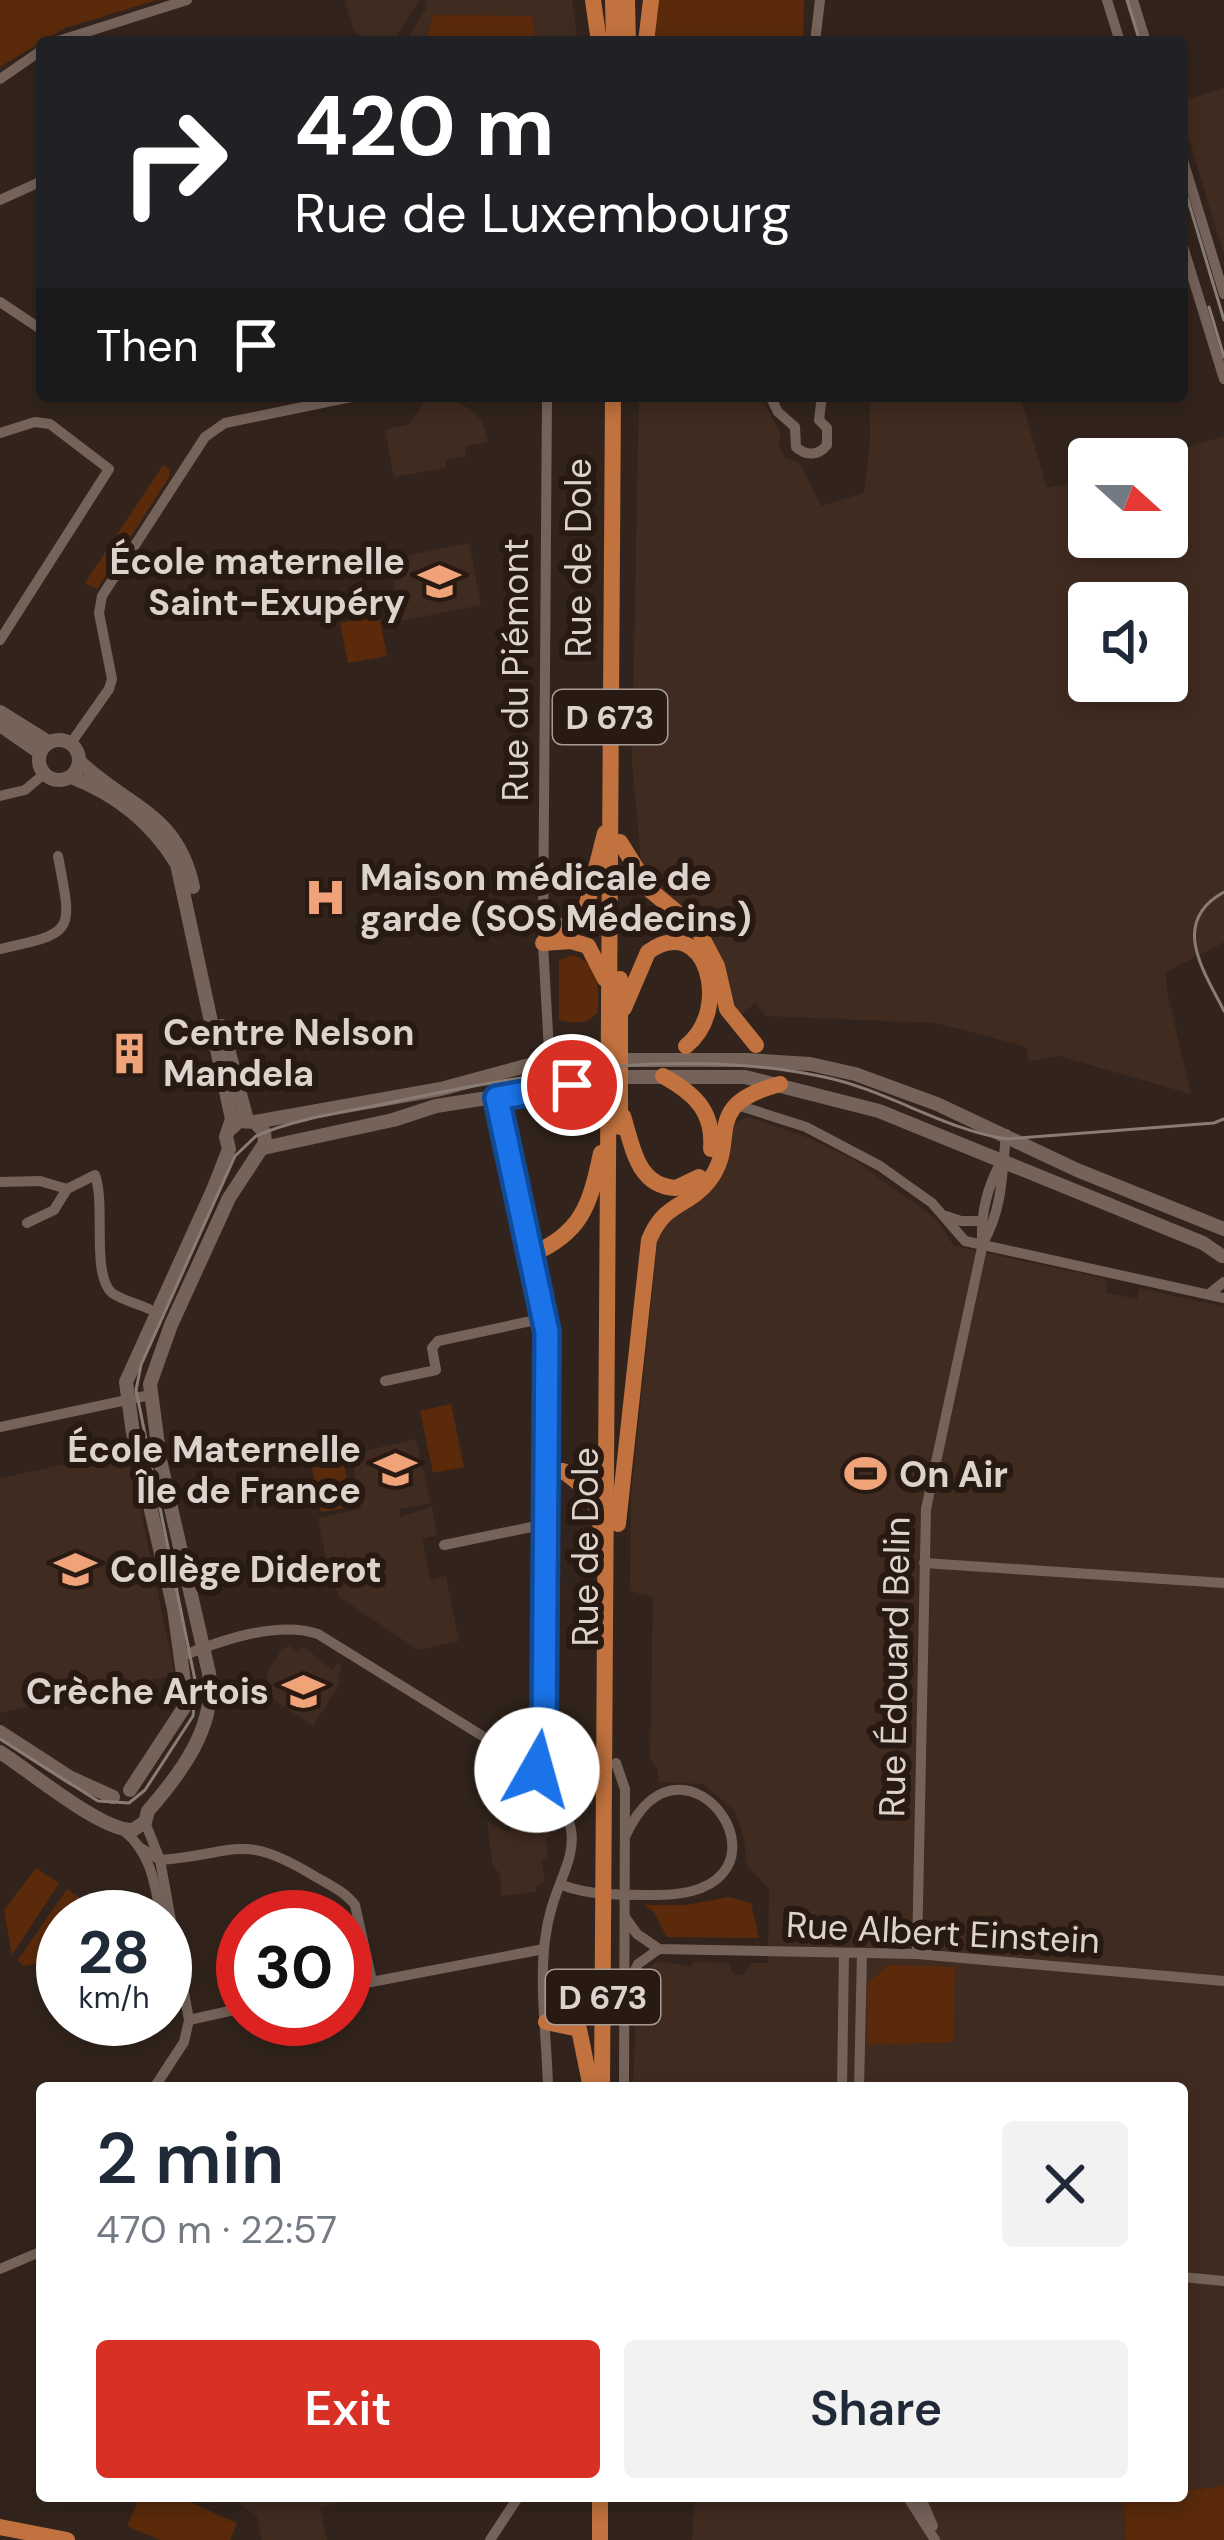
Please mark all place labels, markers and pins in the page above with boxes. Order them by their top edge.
place label: École maternelle Saint-Exupéry [109,538,405,626]
school or university icon: École maternelle Saint-Exupéry [416,559,462,605]
place label: Maison médicale de garde (SOS Médecins) [360,854,751,942]
hospital icon: Maison médicale de garde (SOS Médecins) [303,875,349,921]
place label: Centre Nelson Mandela [163,1009,414,1097]
building icon: Centre Nelson Mandela [106,1030,152,1076]
pin [521,1034,623,1136]
place label: École Maternelle Île de France [67,1426,361,1514]
school or university icon: École Maternelle Île de France [372,1447,418,1493]
sports icon: On Air [842,1451,888,1497]
place label: On Air [899,1451,1008,1498]
school or university icon: Collège Diderot [53,1546,99,1592]
place label: Collège Diderot [110,1546,382,1593]
place label: Crèche Artois [26,1668,269,1715]
school or university icon: Crèche Artois [280,1668,326,1714]

